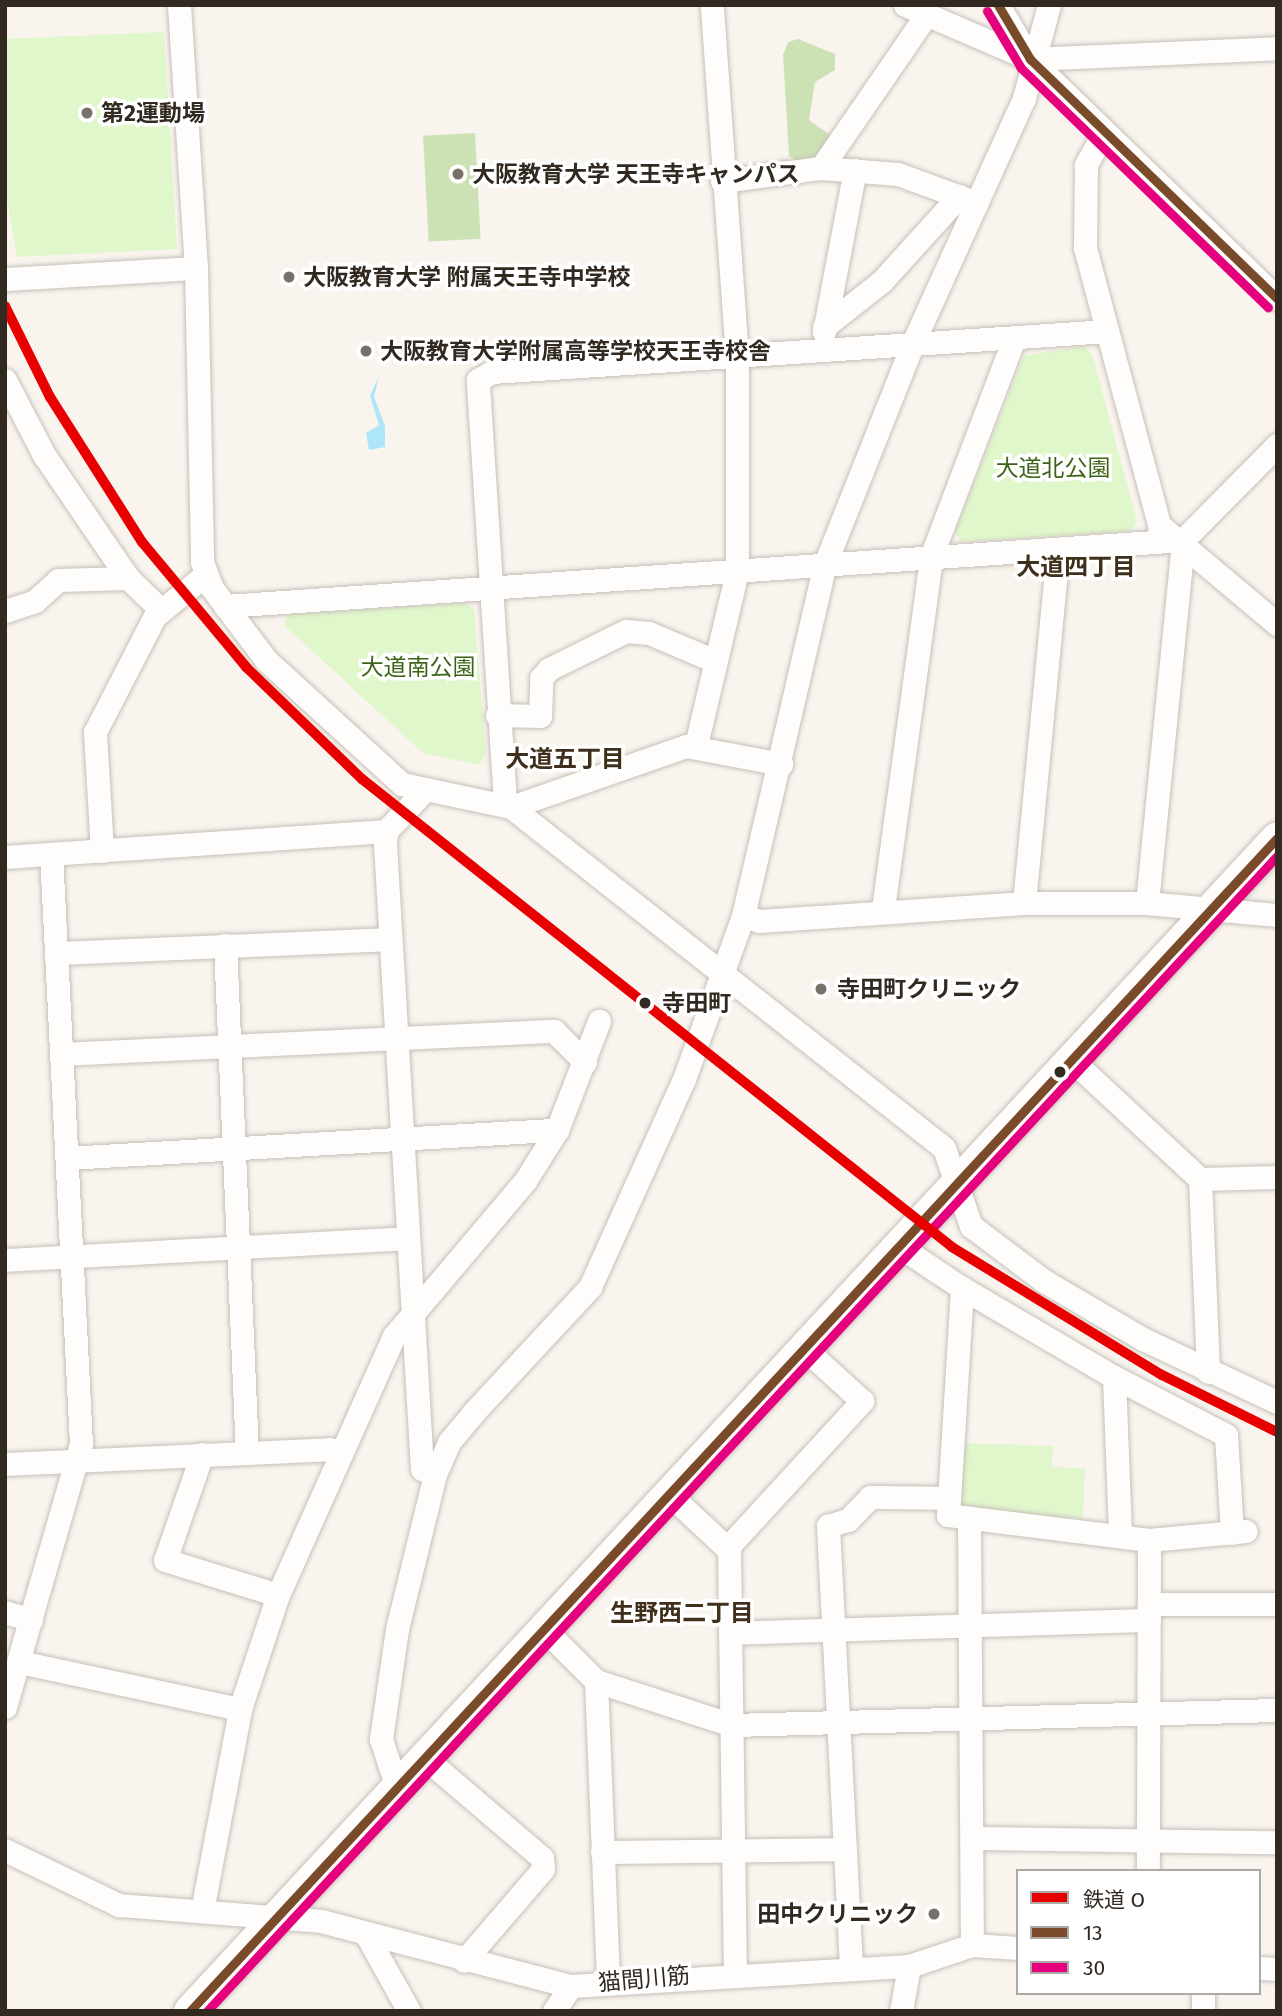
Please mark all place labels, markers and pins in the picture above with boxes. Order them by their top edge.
place label: 第2運動場 [101,99,205,127]
marker: 第2運動場 [79,105,95,121]
place label: 大阪教育大学 天王寺キャンパス [472,160,799,188]
marker: 大阪教育大学 天王寺キャンパス [450,166,466,182]
place label: 大阪教育大学 附属天王寺中学校 [303,263,630,291]
marker: 大阪教育大学 附属天王寺中学校 [281,269,297,285]
place label: 大阪教育大学附属高等学校天王寺校舎 [380,337,771,365]
marker: 大阪教育大学附属高等学校天王寺校舎 [358,343,374,359]
place label: 寺田町クリニック [837,975,1021,1003]
marker: 寺田町クリニック [811,979,831,999]
place label: 寺田町 [662,989,731,1017]
marker: 寺田町 [634,992,656,1014]
unlabelled marker [1053,1065,1067,1079]
place label: 田中クリニック [757,1900,918,1928]
marker: 田中クリニック [924,1904,944,1924]

